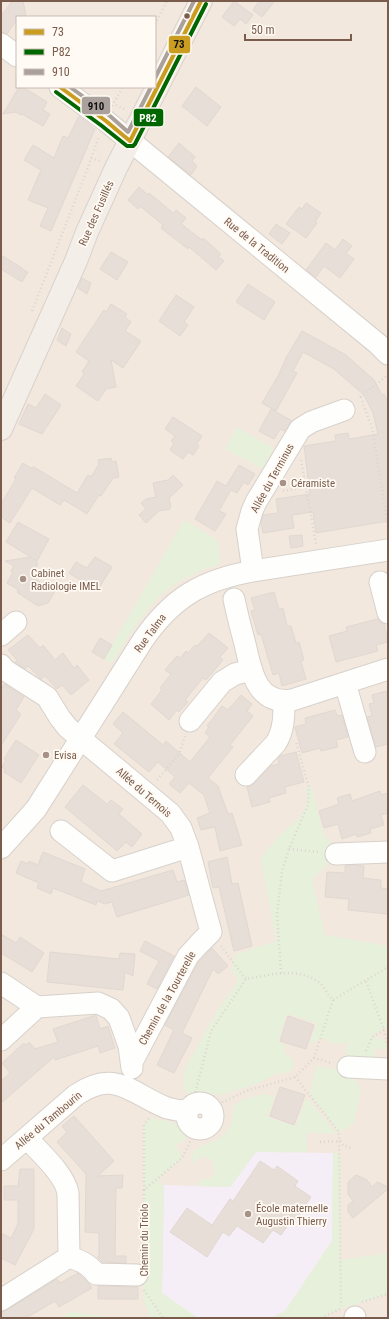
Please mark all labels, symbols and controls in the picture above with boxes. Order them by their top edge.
unlabelled marker [182,11,192,21]
legend [16,16,156,88]
scale bar [245,16,351,42]
text: 50 m [251,23,275,37]
text: 73 [52,25,64,39]
line badge: 73 [168,35,191,54]
text: 73 [173,38,185,51]
text: P82 [52,45,71,59]
text: 910 [52,65,70,79]
line badge: 910 [81,96,111,115]
text: 910 [88,100,105,113]
line badge: P82 [133,108,164,127]
text: P82 [139,112,157,125]
street label: Rue des Fusillés [76,178,117,248]
street label: Rue de la Tradition [221,215,292,276]
street label: Allée du Terminus [248,441,297,515]
place label: Céramiste [291,477,335,490]
marker: Céramiste [278,478,288,488]
place label: Cabinet Radiologie IMEL [31,567,101,593]
marker: Cabinet Radiologie IMEL [18,574,28,584]
street label: Rue Talma [132,611,169,655]
place label: Evisa [54,749,77,762]
marker: Evisa [41,750,51,760]
street label: Allée du Ternois [113,765,174,820]
street label: Chemin de la Tourterelle [136,949,199,1047]
street label: Allée du Tambourin [12,1089,84,1152]
place label: École maternelle Augustin Thierry [256,1202,328,1228]
street label: Chemin du Triolo [138,1203,151,1277]
marker: École maternelle Augustin Thierry [243,1209,253,1219]

